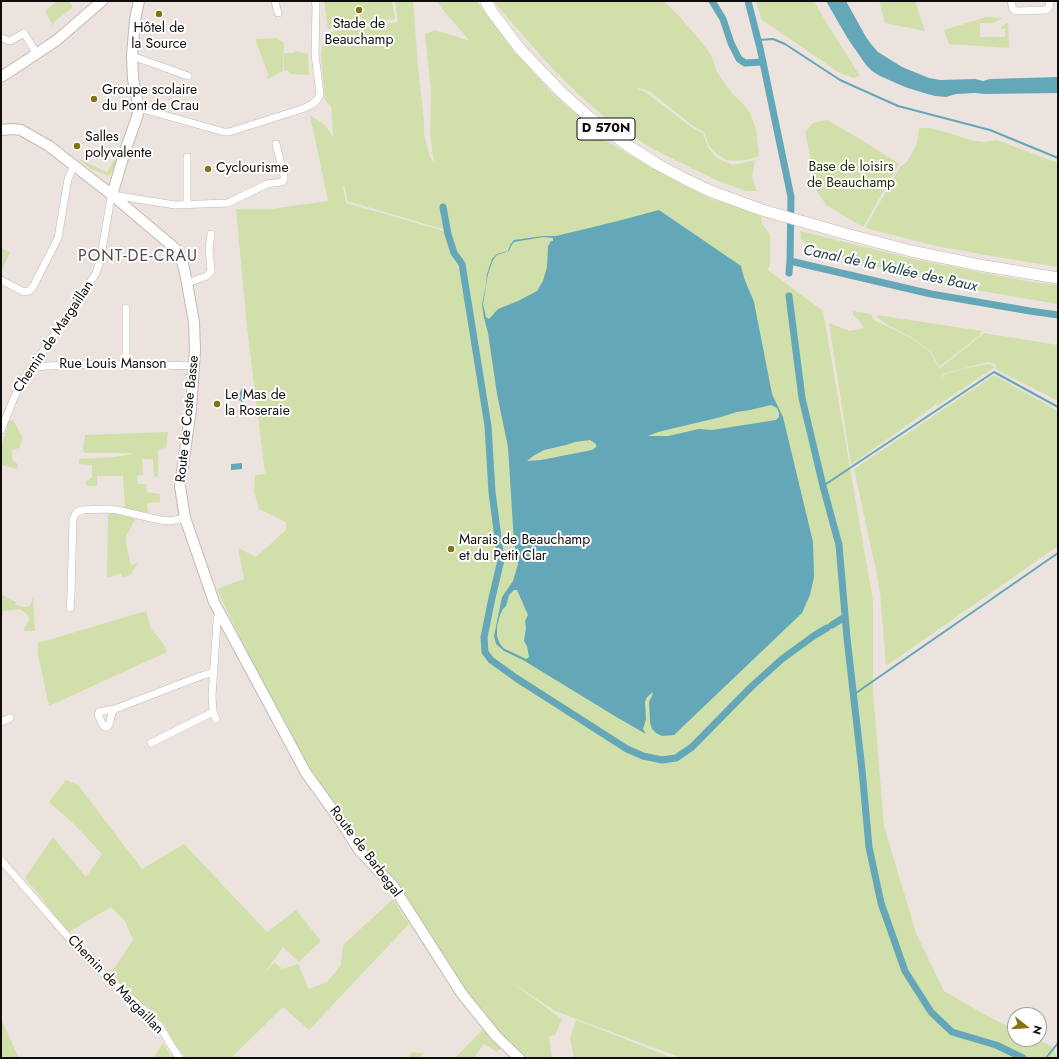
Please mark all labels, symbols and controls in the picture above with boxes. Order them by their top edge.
marker: Stade de Beauchamp [354,5,364,15]
marker: Hôtel de la Source [154,9,164,19]
place label: Stade de Beauchamp [325,17,393,50]
place label: Hôtel de la Source [131,21,187,54]
place label: Groupe scolaire du Pont de Crau [102,83,199,116]
marker: Groupe scolaire du Pont de Crau [89,94,99,104]
road number: D 570N [577,118,635,140]
place label: Salles polyvalente [85,130,152,162]
marker: Salles polyvalente [72,141,82,151]
park label: Base de loisirs de Beauchamp [807,160,895,192]
place label: Cyclourisme [216,161,289,177]
marker: Cyclourisme [203,164,213,174]
water label: Canal de la Vallée des Baux [801,242,979,296]
district label: PONT-DE-CRAU [78,247,198,267]
street label: Chemin de Margaillan [10,278,98,396]
street label: Route de Coste Basse [173,355,203,483]
street label: Rue Louis Manson [59,357,167,373]
place label: Le Mas de la Roseraie [225,388,290,420]
marker: Le Mas de la Roseraie [212,399,222,409]
place label: Marais de Beauchamp et du Petit Clar [459,533,590,566]
marker: Marais de Beauchamp et du Petit Clar [446,544,456,554]
street label: Route de Barbegal [325,803,405,901]
street label: Chemin de Margaillan [63,932,167,1038]
north arrow [1007,1007,1047,1047]
text: N [1029,1024,1046,1037]

